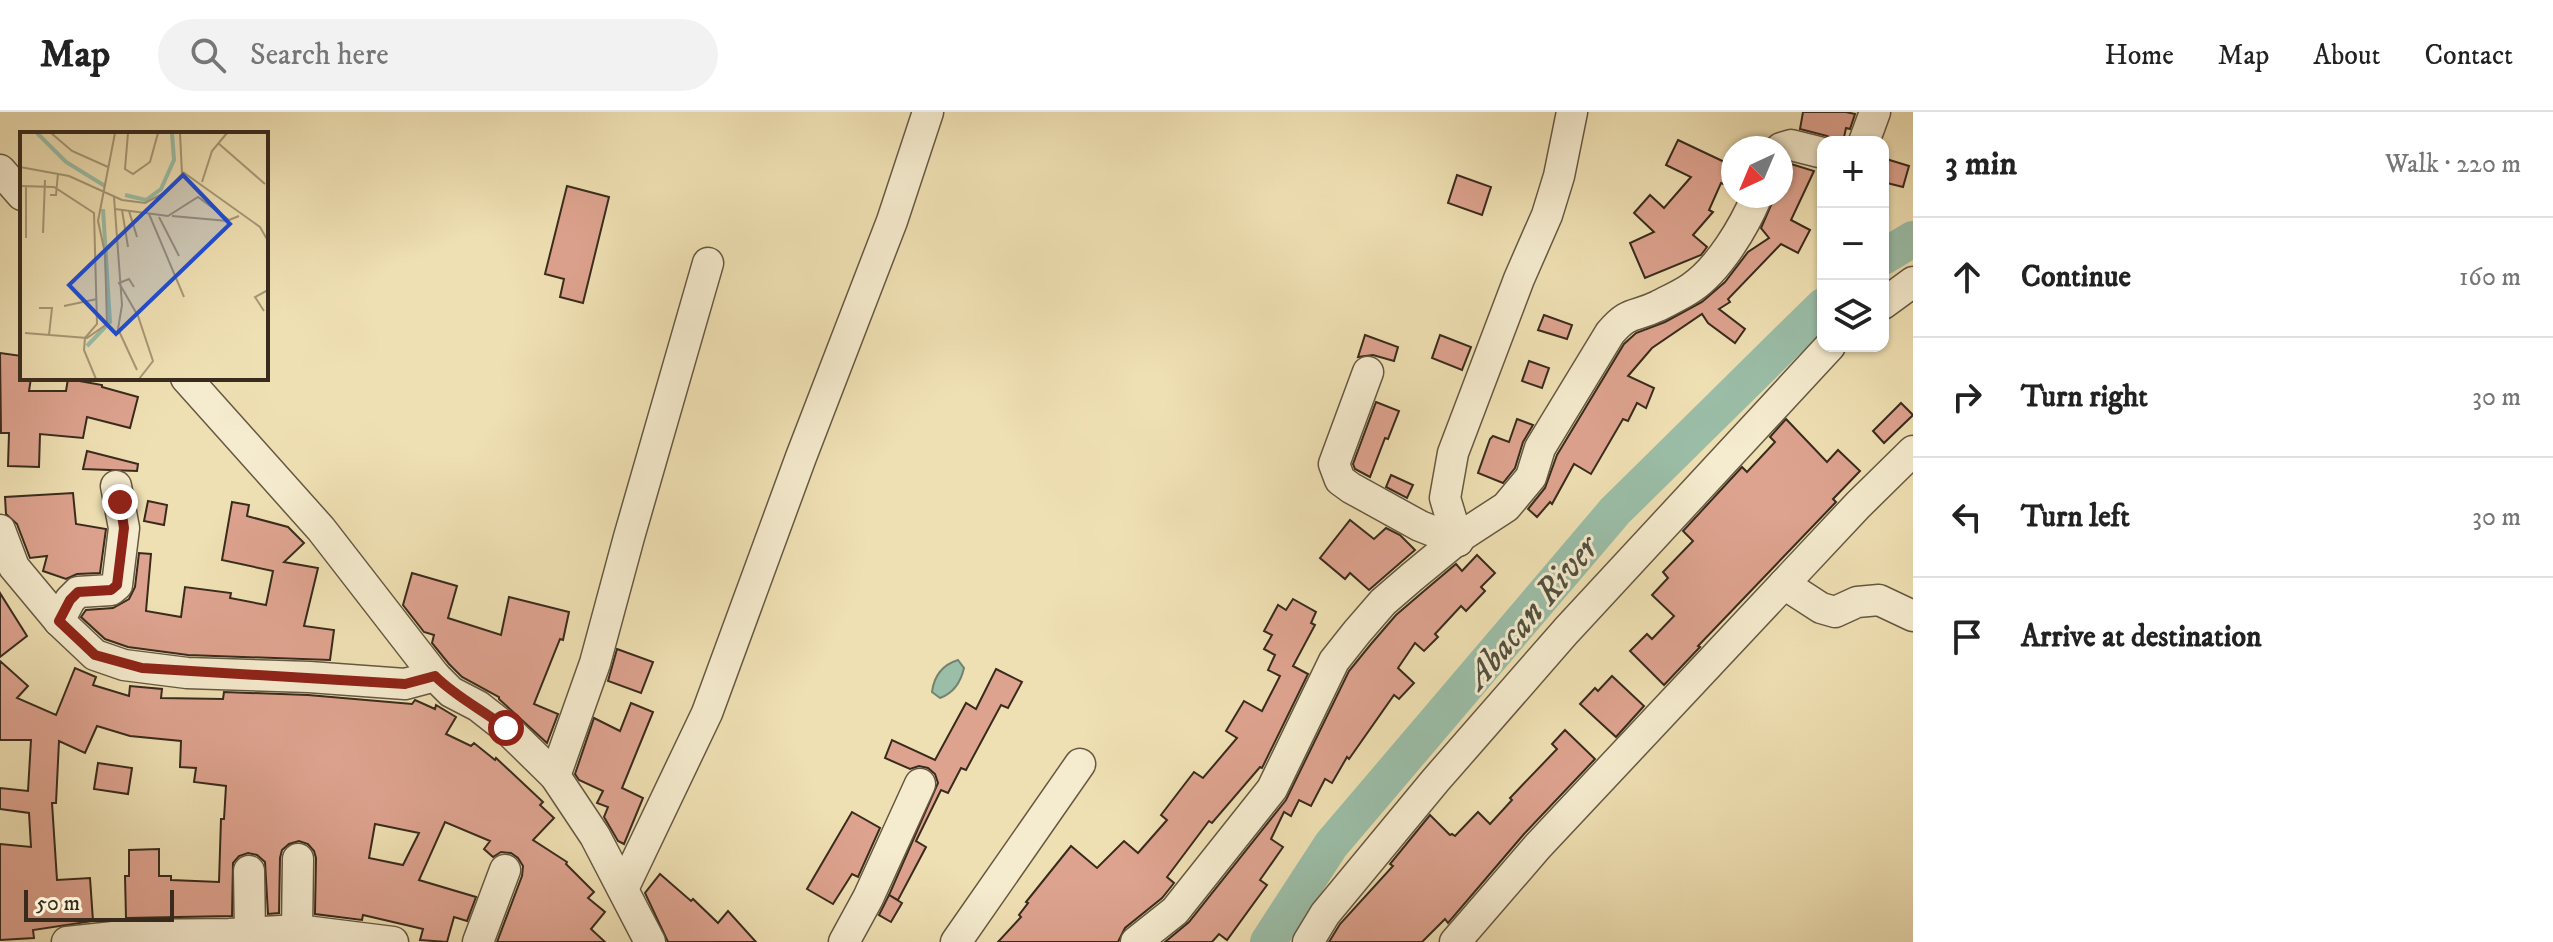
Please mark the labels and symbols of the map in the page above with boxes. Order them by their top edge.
inset map [20,132,268,380]
north arrow [1721,136,1793,208]
route end [102,484,138,520]
water label: Abacan River [1453,525,1611,701]
route start [488,710,524,746]
scale bar [24,886,174,922]

